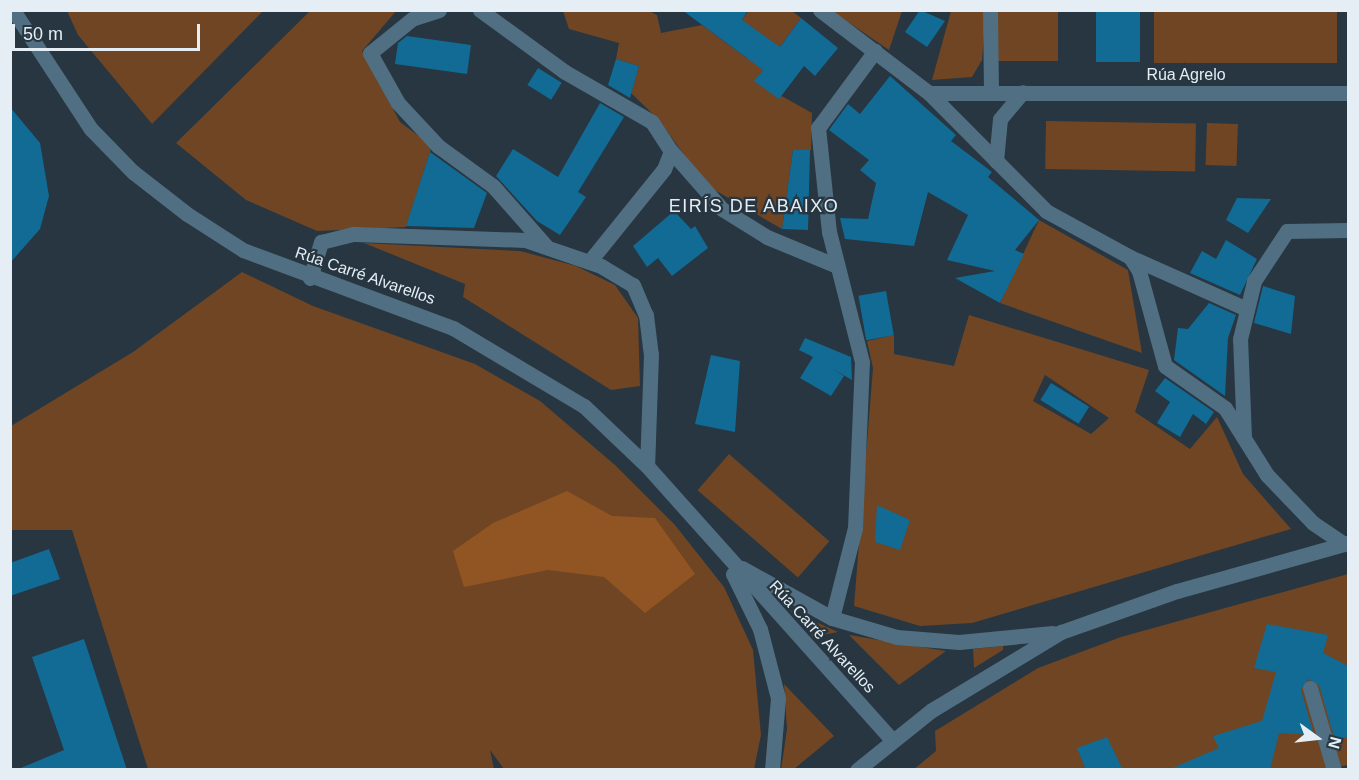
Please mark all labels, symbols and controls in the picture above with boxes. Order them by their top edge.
scale bar [15,12,202,50]
text: 50 m [23,24,63,44]
street label: Rúa Agrelo [1146,65,1226,85]
district label: EIRÍS DE ABAIXO [668,195,840,217]
street label: Rúa Carré Alvarellos [292,243,438,309]
street label: Rúa Carré Alvarellos [765,576,879,698]
north arrow [1287,708,1347,768]
text: N [1325,735,1345,751]

